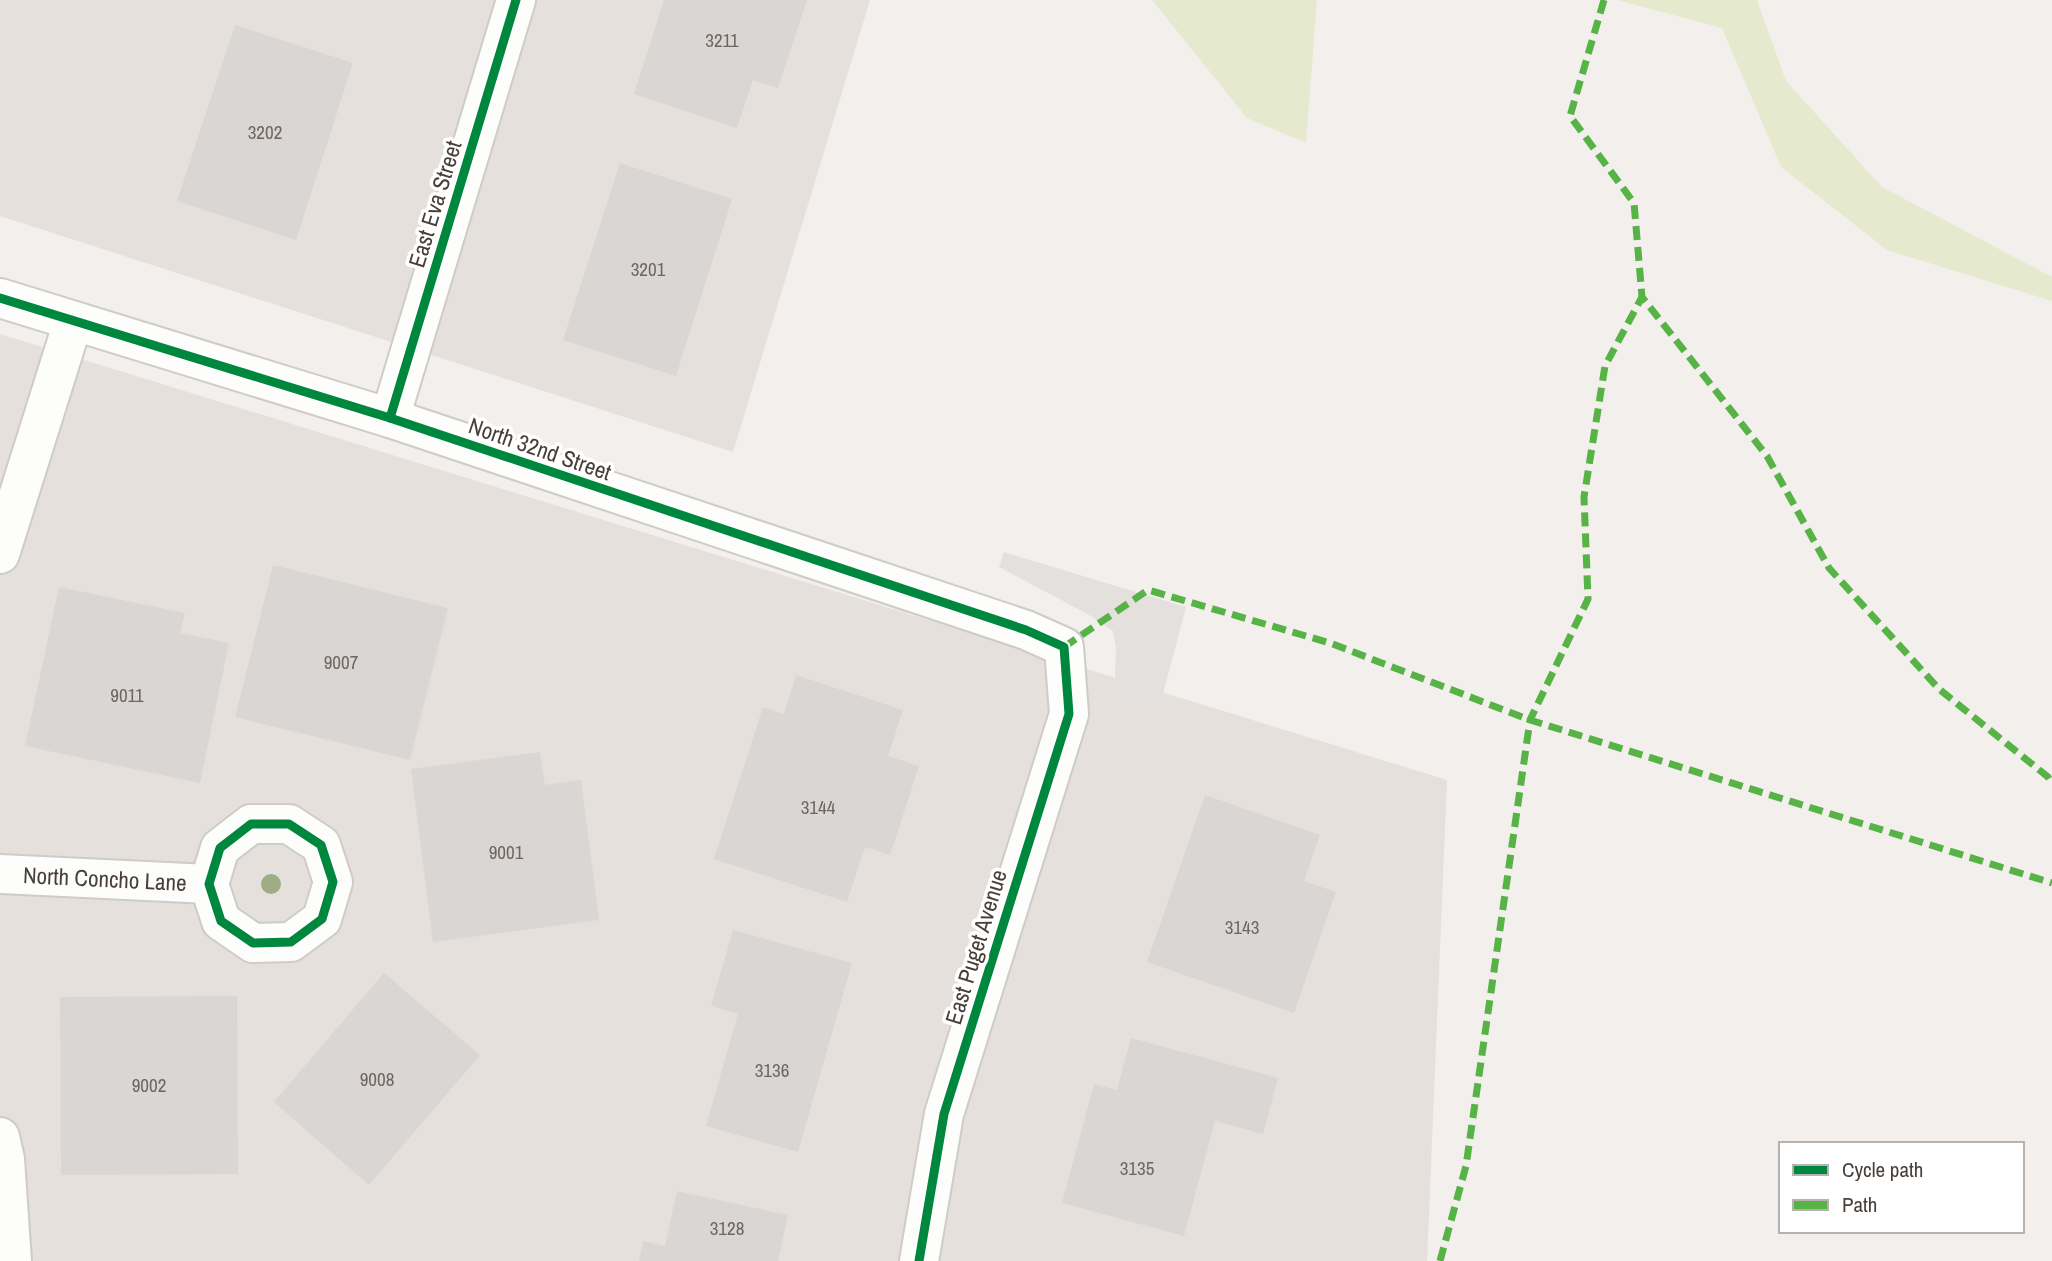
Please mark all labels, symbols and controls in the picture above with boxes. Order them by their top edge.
house number: 3211 [705,27,739,53]
house number: 3202 [248,119,282,145]
street label: East Eva Street [401,137,469,271]
house number: 3201 [631,256,666,282]
street label: North 32nd Street [465,410,616,487]
house number: 9007 [324,649,359,675]
house number: 9011 [110,682,144,708]
house number: 3144 [801,794,836,820]
house number: 9001 [489,839,524,865]
street label: North Concho Lane [22,859,187,898]
street label: East Puget Avenue [937,866,1014,1028]
house number: 3143 [1225,914,1259,940]
house number: 3136 [755,1057,789,1083]
house number: 9008 [360,1066,394,1092]
house number: 9002 [132,1072,166,1098]
legend [1779,1142,2024,1233]
house number: 3135 [1120,1155,1155,1181]
text: Cycle path [1842,1155,1923,1184]
text: Path [1842,1190,1877,1219]
house number: 3128 [710,1215,744,1241]

